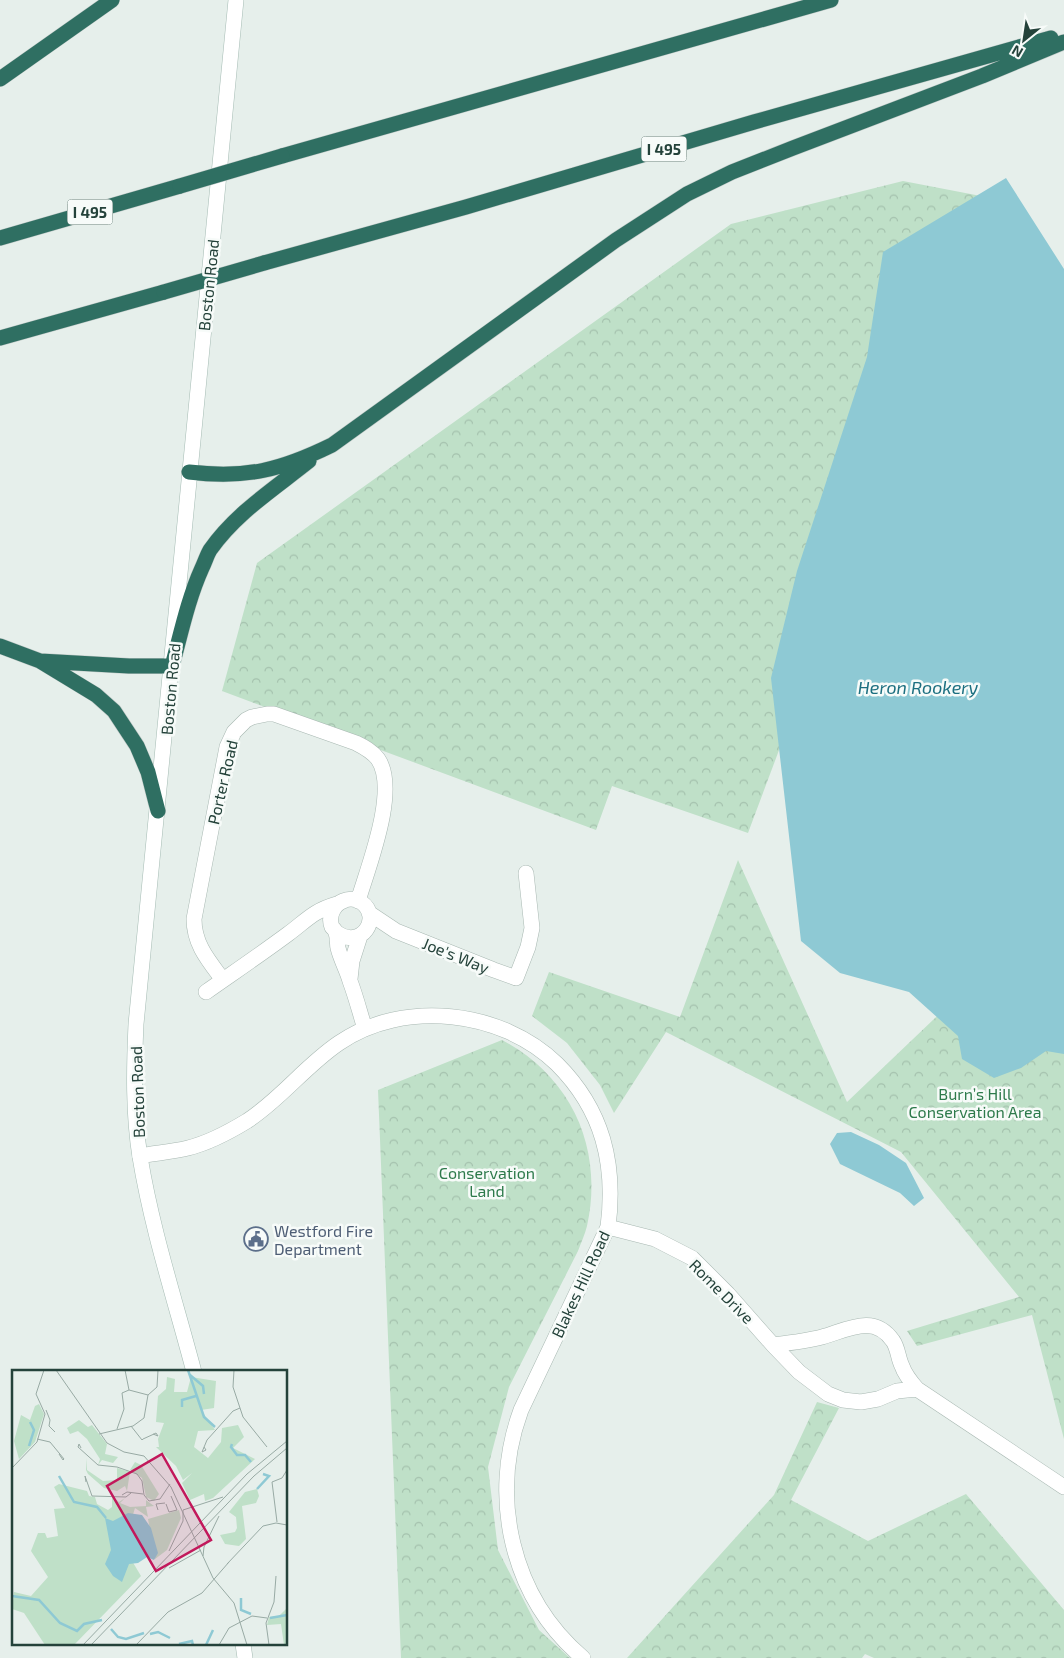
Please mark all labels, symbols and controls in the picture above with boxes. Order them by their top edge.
north arrow [999,15,1049,65]
text: N [1009,42,1026,62]
road number: I 495 [642,136,686,162]
road number: I 495 [68,200,112,224]
street label: Boston Road [194,238,222,332]
street label: Boston Road [157,642,183,736]
water label: Heron Rookery [858,676,978,698]
street label: Porter Road [203,738,241,826]
street label: Joe's Way [420,933,493,977]
street label: Boston Road [126,1046,148,1138]
park label: Burn’s Hill Conservation Area [909,1084,1042,1121]
park label: Conservation Land [439,1163,535,1200]
place label: Westford Fire Department [274,1221,373,1258]
public building icon: Westford Fire Department [243,1226,269,1252]
street label: Blakes Hill Road [547,1227,613,1341]
street label: Rome Drive [686,1255,758,1327]
inset map [12,1370,288,1646]

